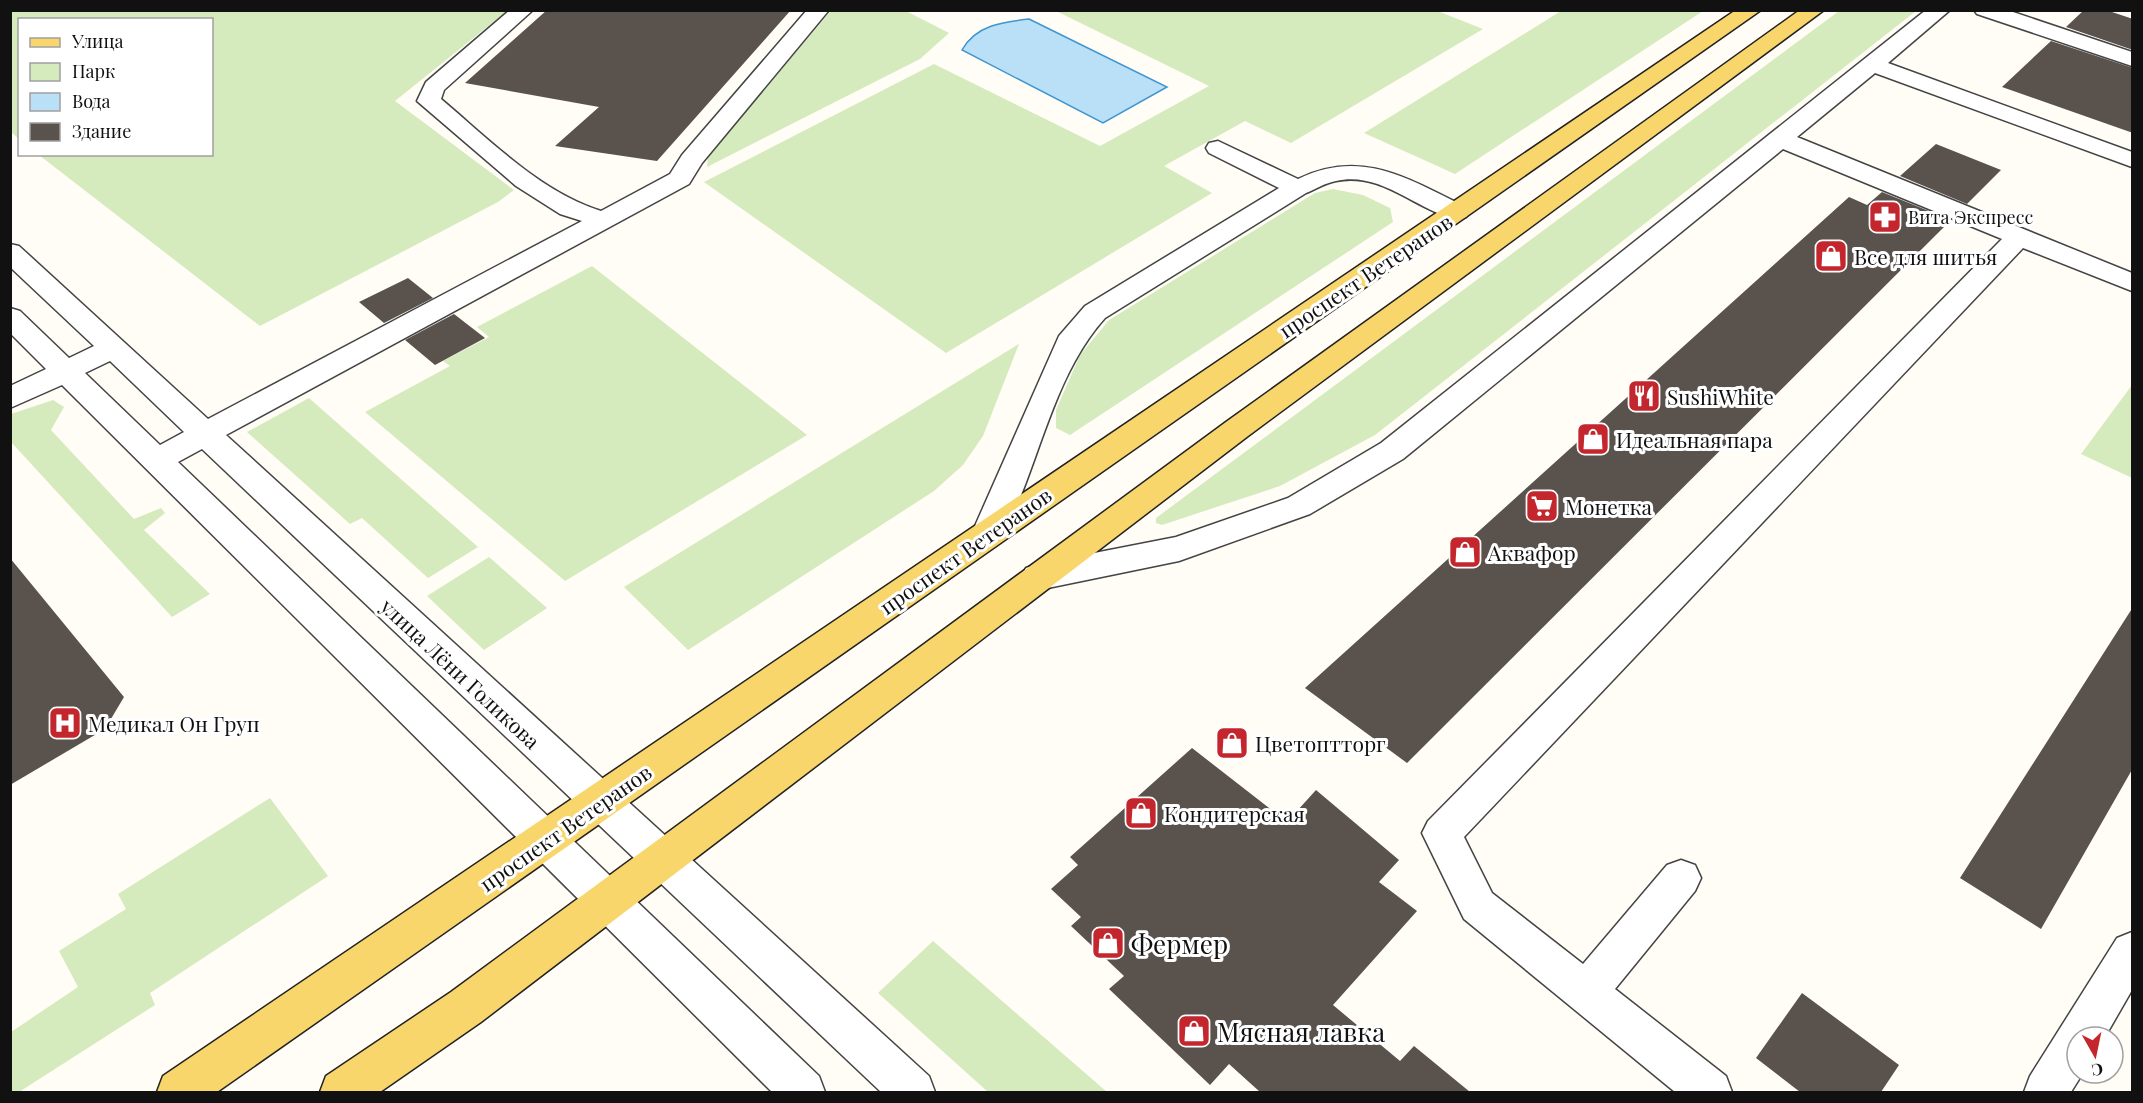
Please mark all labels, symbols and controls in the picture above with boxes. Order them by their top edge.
legend [18,18,213,156]
text: Улица [71,29,123,53]
text: Парк [72,59,115,83]
text: Вода [72,89,110,113]
text: Здание [72,119,131,143]
pharmacy icon: Вита Экспресс [1867,199,1903,235]
place label: Вита Экспресс [1908,205,2033,229]
street label: проспект Ветеранов [1273,206,1457,344]
shop icon: Все для шитья [1813,238,1849,274]
place label: Все для шитья [1854,242,1997,270]
restaurant icon: SushiWhite [1626,378,1662,414]
place label: SushiWhite [1667,382,1774,410]
shop icon: Идеальная пара [1575,421,1611,457]
place label: Идеальная пара [1616,425,1773,453]
street label: проспект Ветеранов [874,480,1056,620]
supermarket icon: Монетка [1524,488,1560,524]
place label: Монетка [1565,492,1653,520]
shop icon: Аквафор [1447,534,1483,570]
place label: Аквафор [1487,538,1576,566]
street label: улица Лёни Голикова [375,591,547,755]
hospital icon: Медикал Он Груп [47,705,83,741]
place label: Медикал Он Груп [88,709,260,737]
shop icon: Цветоптторг [1214,725,1250,761]
place label: Цветоптторг [1255,729,1386,757]
street label: проспект Ветеранов [474,757,656,897]
shop icon: Кондитерская [1123,795,1159,831]
place label: Кондитерская [1164,799,1305,827]
shop icon: Фермер [1090,925,1126,961]
place label: Фермер [1131,926,1228,961]
shop icon: Мясная лавка [1176,1013,1212,1049]
place label: Мясная лавка [1217,1014,1385,1049]
north arrow [2065,1025,2125,1085]
text: С [2090,1059,2105,1082]

